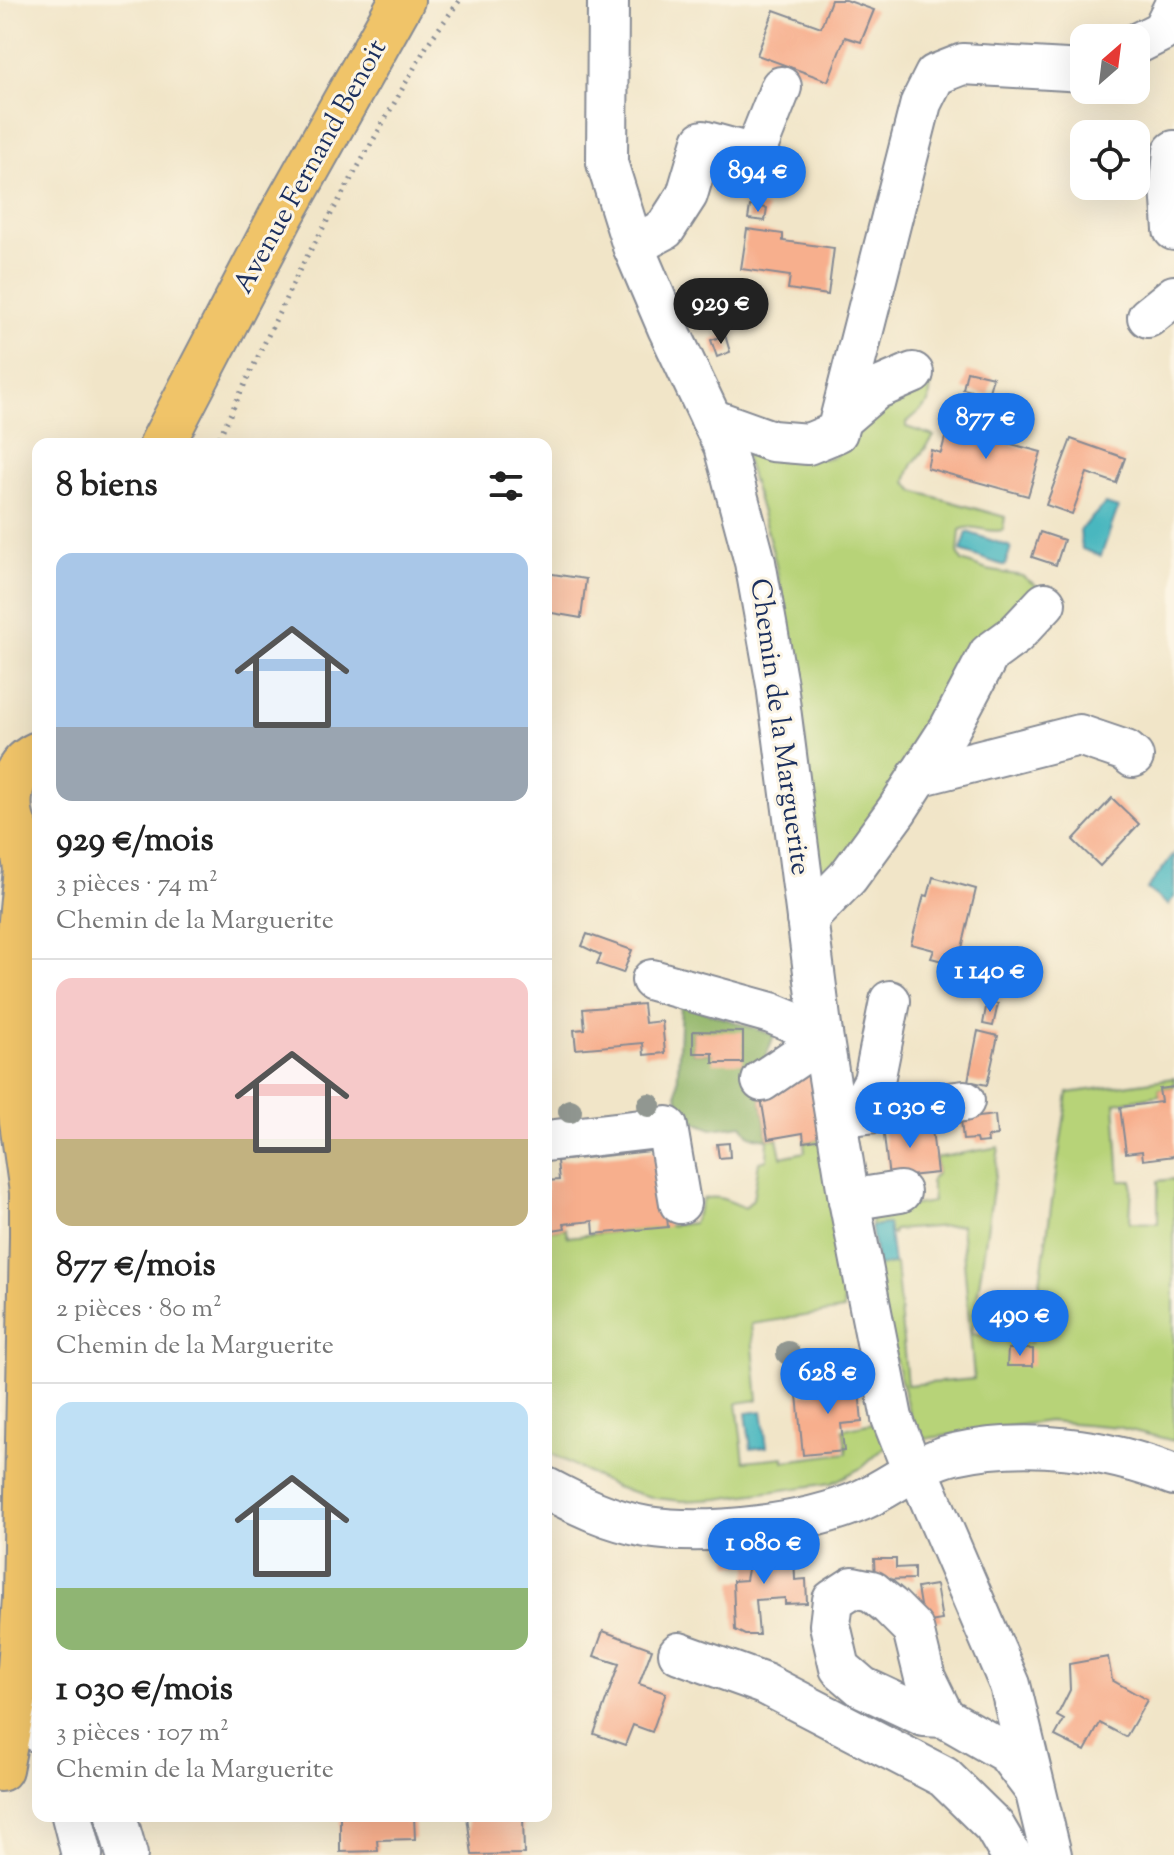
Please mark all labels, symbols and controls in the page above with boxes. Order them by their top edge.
north arrow [1070,24,1150,104]
map controls [1070,24,1150,200]
street label: Avenue Fernand Benoit [224,32,398,301]
button: locate [1070,120,1150,200]
pin: 894 € [702,146,814,214]
text: 894 € [728,153,788,190]
pin: 929 € [665,278,777,346]
text: 929 € [692,285,750,322]
pin: 877 € [930,393,1042,461]
text: 877 € [956,400,1016,437]
text: 8 biens [56,462,158,511]
icon: filters [484,464,528,508]
street label: Chemin de la Marguerite [738,576,820,878]
icon: home [220,605,364,749]
text: 929 €/mois [56,817,214,866]
text: 3 pièces · 74 m² [56,866,218,903]
text: Chemin de la Marguerite [56,903,334,940]
pin: 1 140 € [916,946,1064,1014]
text: 1 140 € [954,953,1026,990]
icon: home [220,1030,364,1174]
pin: 1 030 € [836,1082,984,1150]
text: 1 030 € [873,1089,947,1126]
text: 877 €/mois [56,1242,216,1291]
pin: 490 € [964,1290,1076,1358]
text: 2 pièces · 80 m² [56,1291,222,1328]
text: 490 € [990,1297,1050,1334]
text: Chemin de la Marguerite [56,1328,334,1365]
pin: 628 € [772,1348,884,1416]
text: 628 € [798,1355,858,1392]
icon: home [220,1454,364,1598]
pin: 1 080 € [690,1518,838,1586]
text: 1 080 € [726,1525,802,1562]
text: 1 030 €/mois [56,1666,233,1715]
text: 3 pièces · 107 m² [56,1715,229,1752]
text: Chemin de la Marguerite [56,1752,334,1789]

